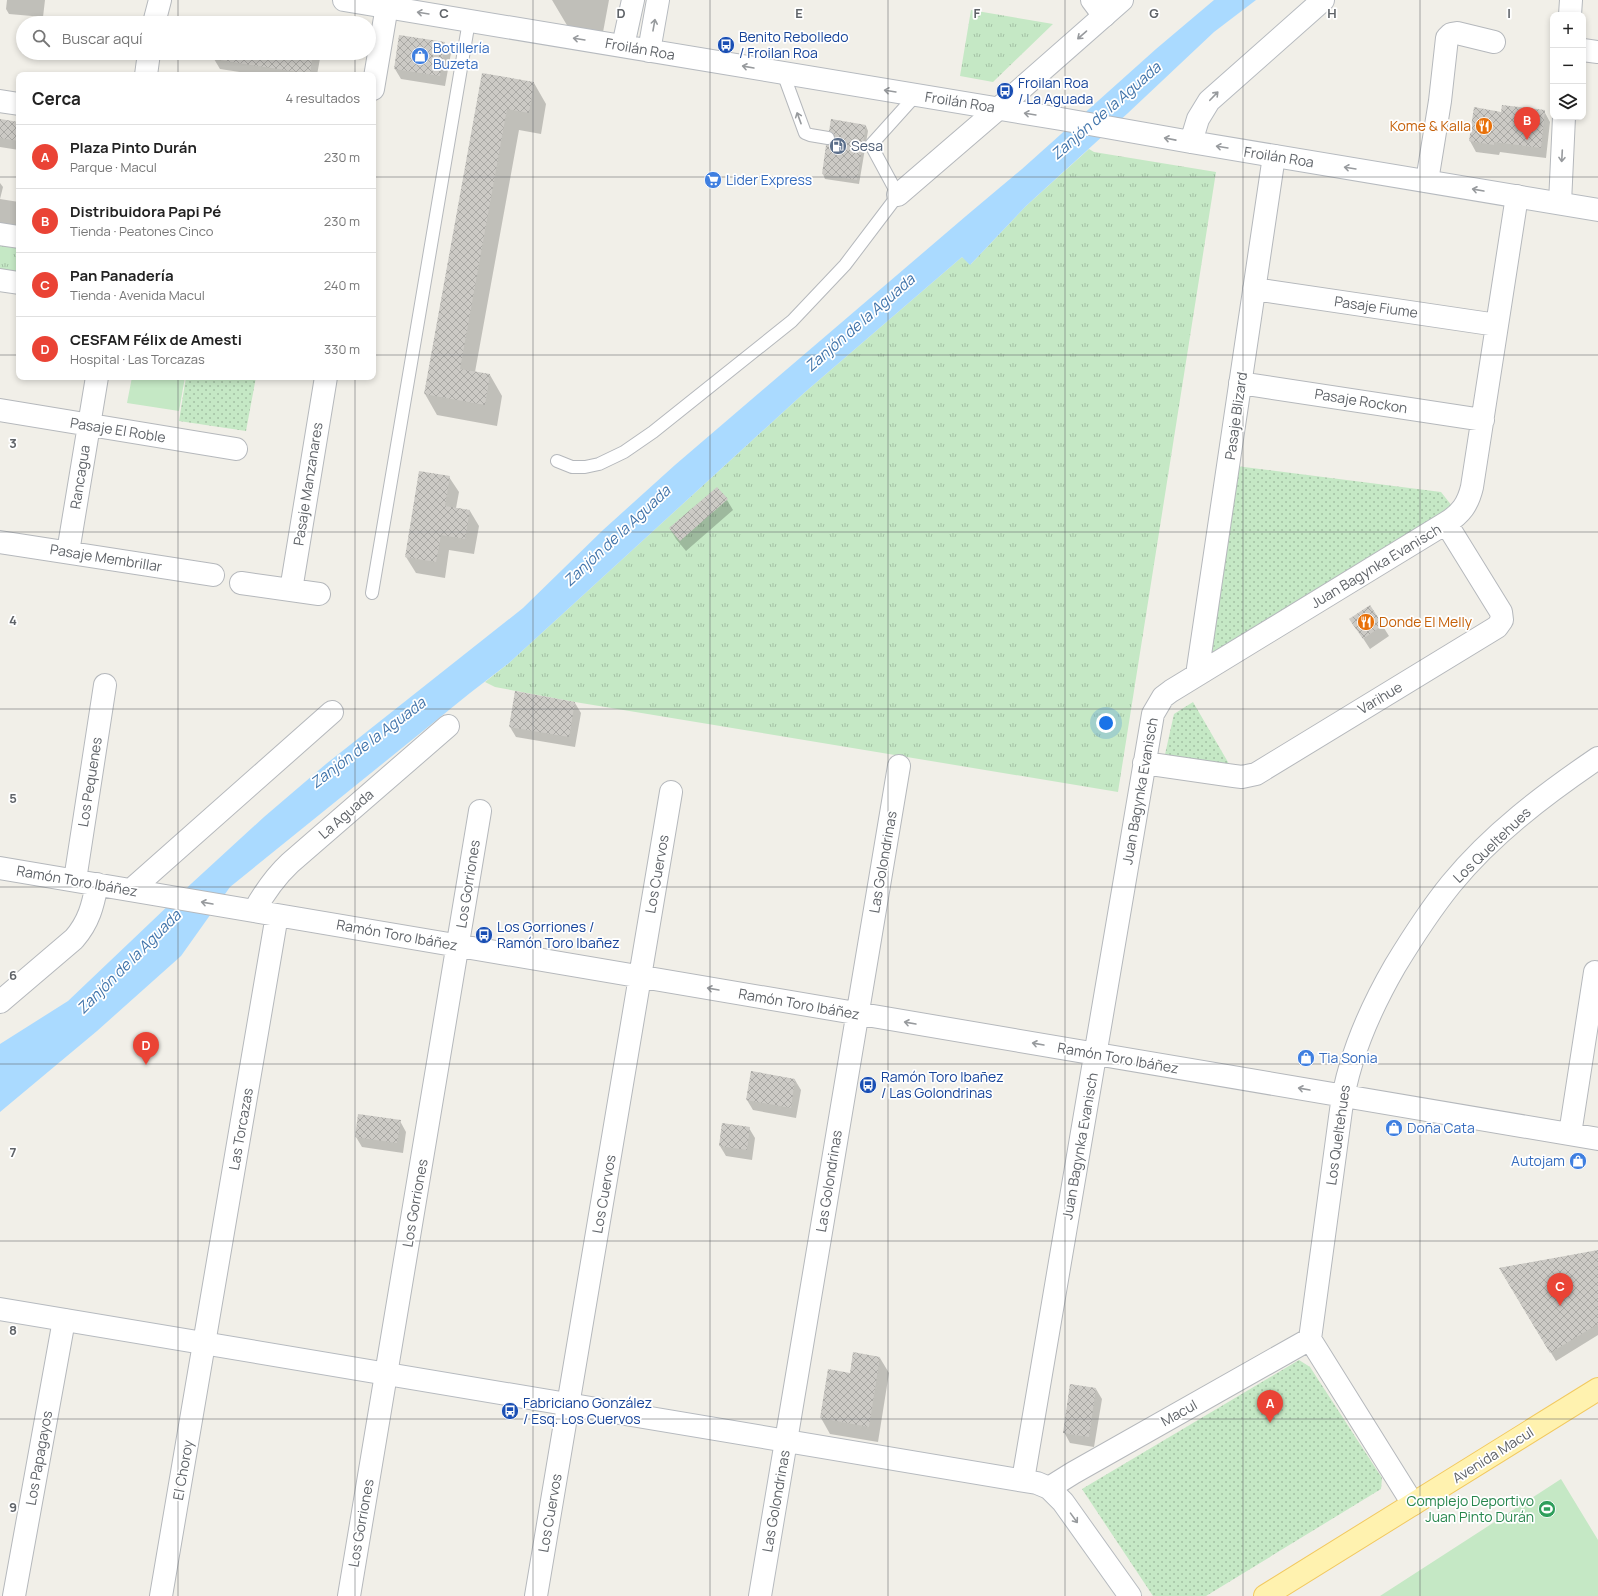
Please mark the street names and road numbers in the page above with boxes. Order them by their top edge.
street label: Froilán Roa [604,33,676,64]
street label: Froilán Roa [924,87,996,116]
street label: Froilán Roa [1243,142,1315,171]
street label: Pasaje Fiume [1333,291,1419,322]
street label: Pasaje Blizard [1220,371,1251,461]
street label: Pasaje Rockon [1313,384,1409,417]
street label: Pasaje El Roble [69,413,167,446]
street label: Pasaje Manzanares [288,421,327,547]
street label: Rancagua [65,443,94,510]
street label: Juan Bagynka Evanisch [1307,519,1445,612]
street label: Pasaje Membrillar [49,539,163,576]
street label: Varihue [1354,677,1406,718]
street label: Juan Bagynka Evanisch [1117,716,1162,866]
street label: Los Pequenes [73,736,106,828]
street label: La Aguada [314,784,377,843]
street label: Los Queltehues [1449,803,1535,887]
street label: Las Golondrinas [864,809,901,914]
street label: Los Cuervos [640,833,673,915]
street label: Los Gorriones [451,838,484,929]
street label: Ramón Toro Ibáñez [15,861,139,901]
street label: Ramón Toro Ibáñez [335,915,459,955]
street label: Ramón Toro Ibáñez [737,984,861,1024]
street label: Ramón Toro Ibáñez [1056,1038,1180,1078]
street label: Juan Bagynka Evanisch [1057,1071,1102,1221]
street label: Los Queltehues [1321,1084,1354,1186]
street label: Las Torcazas [224,1086,257,1171]
street label: Las Golondrinas [811,1129,846,1233]
street label: Los Cuervos [587,1153,620,1235]
street label: Los Gorriones [397,1157,432,1248]
street label: Macul [1157,1395,1200,1430]
street label: Los Papagayos [21,1409,56,1507]
street label: Avenida Macul [1448,1422,1537,1487]
street label: El Choroy [168,1438,197,1502]
street label: Las Golondrinas [757,1448,794,1553]
street label: Los Cuervos [533,1472,566,1554]
street label: Los Gorriones [343,1477,378,1568]

